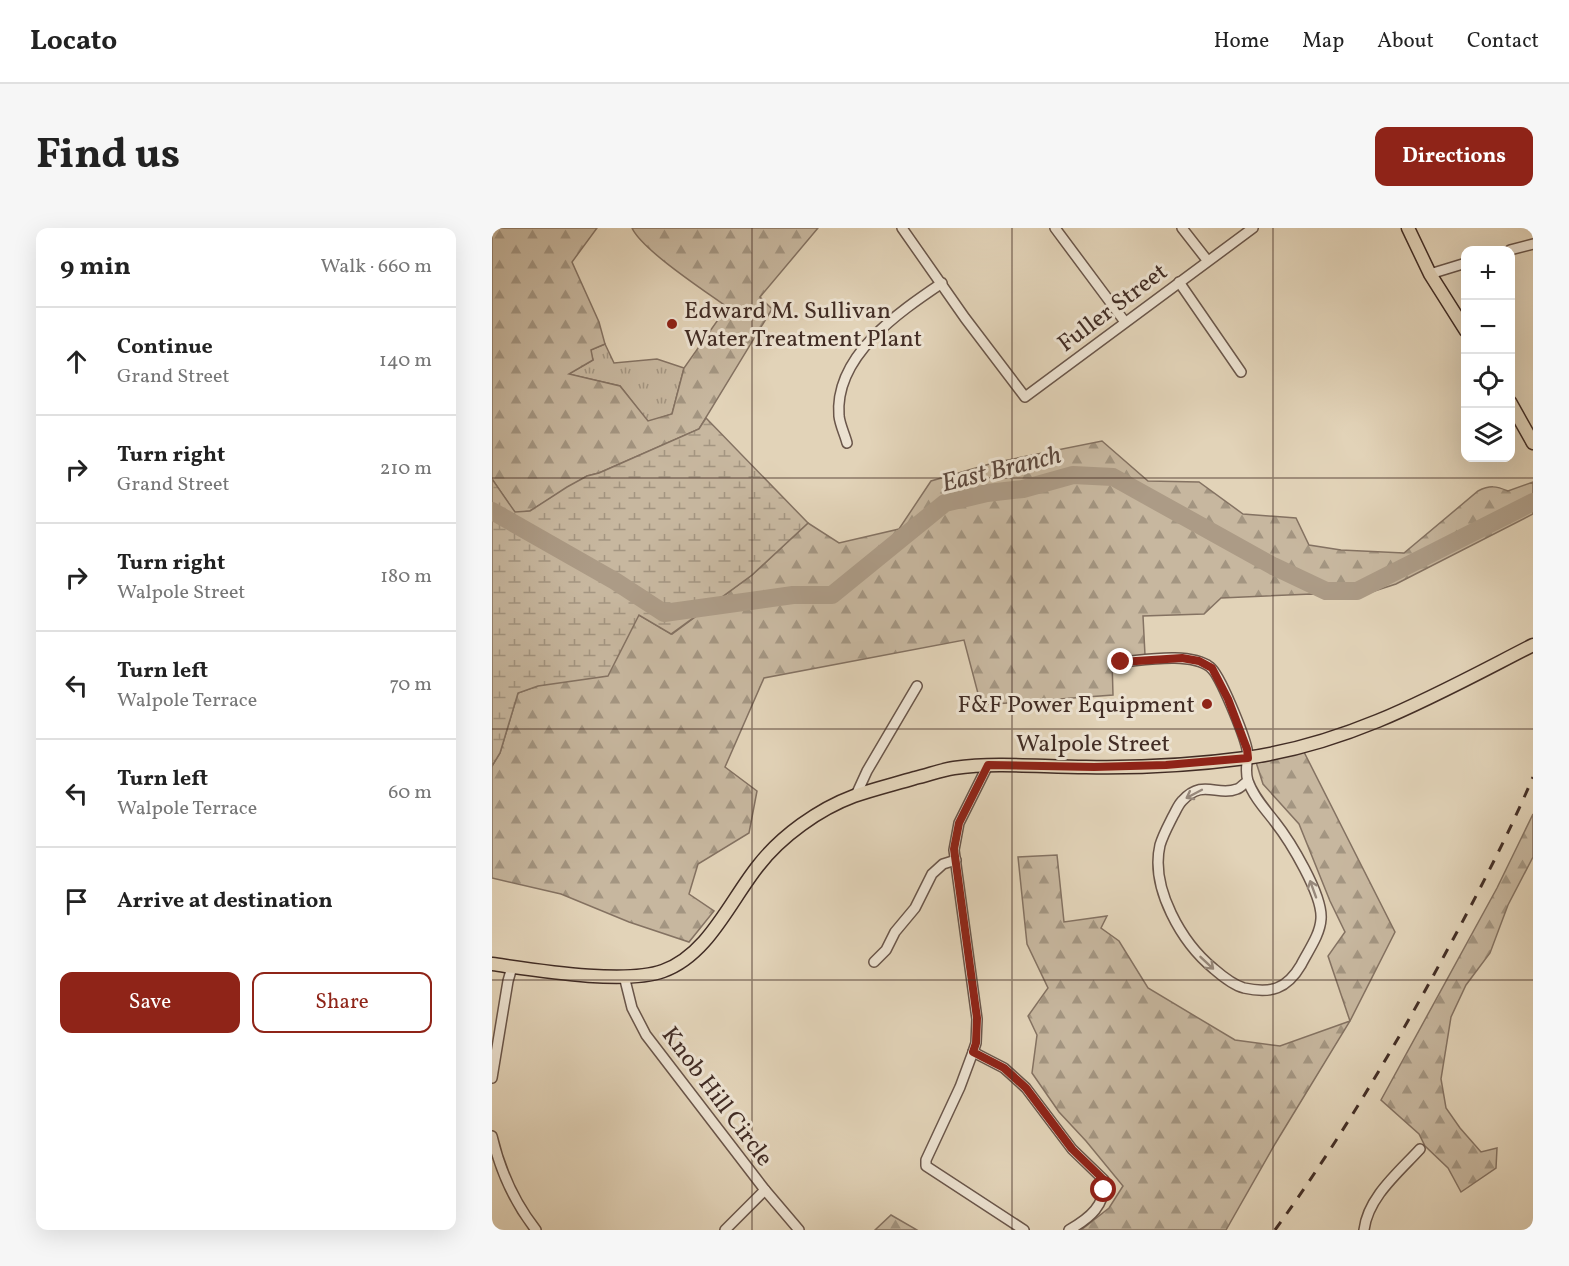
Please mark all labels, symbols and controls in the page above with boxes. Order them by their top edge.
text: Locato [30,22,117,61]
text: Home [1214,27,1269,56]
text: Map [1302,27,1344,56]
text: About [1377,27,1434,56]
text: Contact [1467,27,1539,56]
text: Find us [36,127,180,186]
button: Directions [1375,127,1533,186]
map controls [1461,246,1515,462]
button: + [1461,246,1515,300]
text: 9 min [60,249,131,285]
text: Walk · 660 m [321,253,432,281]
street label: Fuller Street [1051,256,1175,361]
place label: Edward M. Sullivan Water Treatment Plant [684,295,922,357]
button: − [1461,300,1515,354]
marker: Edward M. Sullivan Water Treatment Plant [665,317,679,331]
text: Continue [117,332,213,363]
icon: ahead [60,345,93,378]
text: 140 m [379,347,432,375]
button: locate [1461,354,1515,408]
text: Grand Street [117,363,230,391]
button: layers [1461,408,1515,462]
water label: East Branch [938,438,1065,502]
text: Turn right [117,440,225,471]
icon: right [60,453,93,486]
text: 210 m [380,455,432,483]
text: Grand Street [117,471,230,499]
text: Turn right [117,548,225,579]
icon: right [60,561,93,594]
text: 180 m [380,563,432,591]
text: Walpole Street [117,579,245,607]
route end [1107,648,1133,674]
text: Turn left [117,656,208,687]
icon: left [60,669,93,702]
text: 70 m [389,671,432,699]
text: Walpole Terrace [117,687,257,715]
place label: F&F Power Equipment [957,689,1195,723]
marker: F&F Power Equipment [1200,697,1214,711]
street label: Walpole Street [1016,728,1170,762]
text: Turn left [117,764,208,795]
icon: left [60,777,93,810]
text: 60 m [388,779,432,807]
one-way arrow [1186,788,1203,800]
text: Walpole Terrace [117,795,257,823]
one-way arrow [1306,881,1317,899]
icon: arrive [60,885,93,918]
text: Arrive at destination [117,886,333,917]
one-way arrow [1199,955,1214,970]
button: Save [60,972,240,1033]
button: Share [252,972,432,1033]
street label: Knob Hill Circle [653,1020,780,1174]
route start [1090,1176,1116,1202]

